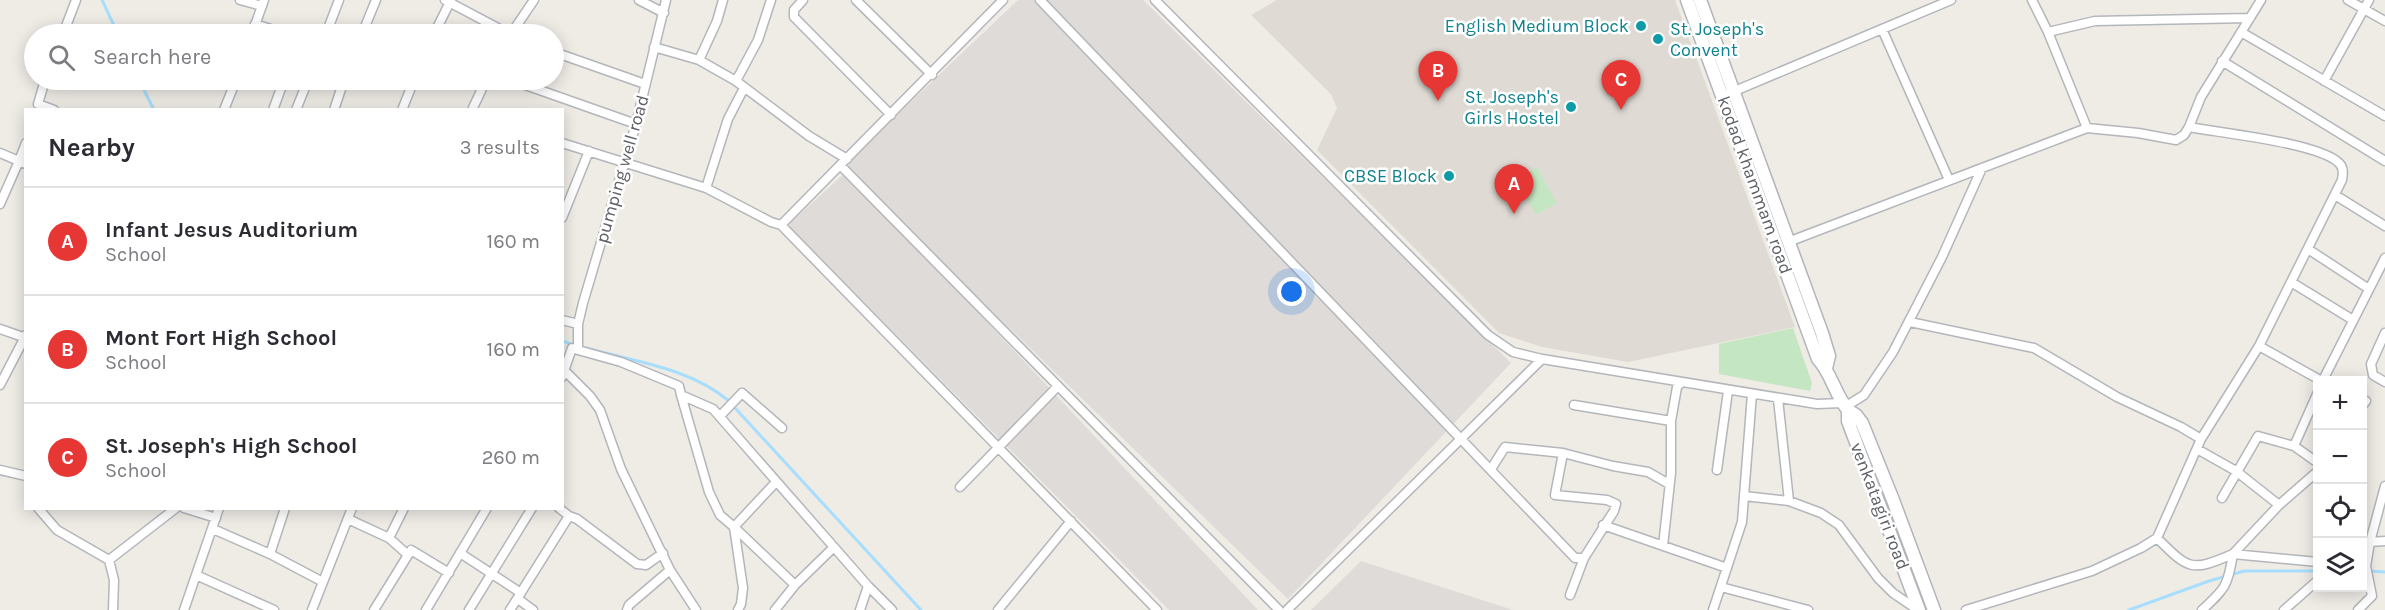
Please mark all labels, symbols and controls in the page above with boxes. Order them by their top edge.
place label: English Medium Block [1445,15,1629,37]
place label: St. Joseph's Convent [1670,18,1764,61]
marker: English Medium Block [1634,19,1648,33]
search box [24,24,564,90]
marker: St. Joseph's Convent [1651,32,1665,46]
icon: search [45,41,78,74]
text: Search here [93,44,211,70]
pin: B [1418,51,1458,101]
pin: C [1602,60,1640,110]
place label: St. Joseph's Girls Hostel [1464,86,1559,129]
street label: pumping well road [590,92,654,246]
street label: kodad khammam road [1713,93,1797,277]
marker: St. Joseph's Girls Hostel [1564,100,1578,114]
text: Nearby [48,132,135,163]
text: 3 results [460,136,540,159]
pin: A [1494,164,1534,214]
place label: CBSE Block [1344,165,1437,187]
marker: CBSE Block [1442,169,1456,183]
text: Infant Jesus Auditorium [105,217,358,243]
text: A [61,230,74,253]
text: 160 m [487,230,540,253]
text: School [105,243,167,266]
your location [1277,277,1306,306]
text: Mont Fort High School [105,325,337,351]
text: B [61,338,74,361]
text: 160 m [487,338,540,361]
text: School [105,351,167,374]
map controls [2313,376,2367,592]
button: + [2313,376,2367,430]
button: − [2313,430,2367,484]
text: St. Joseph's High School [105,433,358,459]
street label: venkatagiri road [1846,439,1914,573]
text: C [61,446,74,469]
text: 260 m [482,446,540,469]
text: School [105,459,167,482]
button: locate [2313,484,2367,538]
button: layers [2313,538,2367,592]

